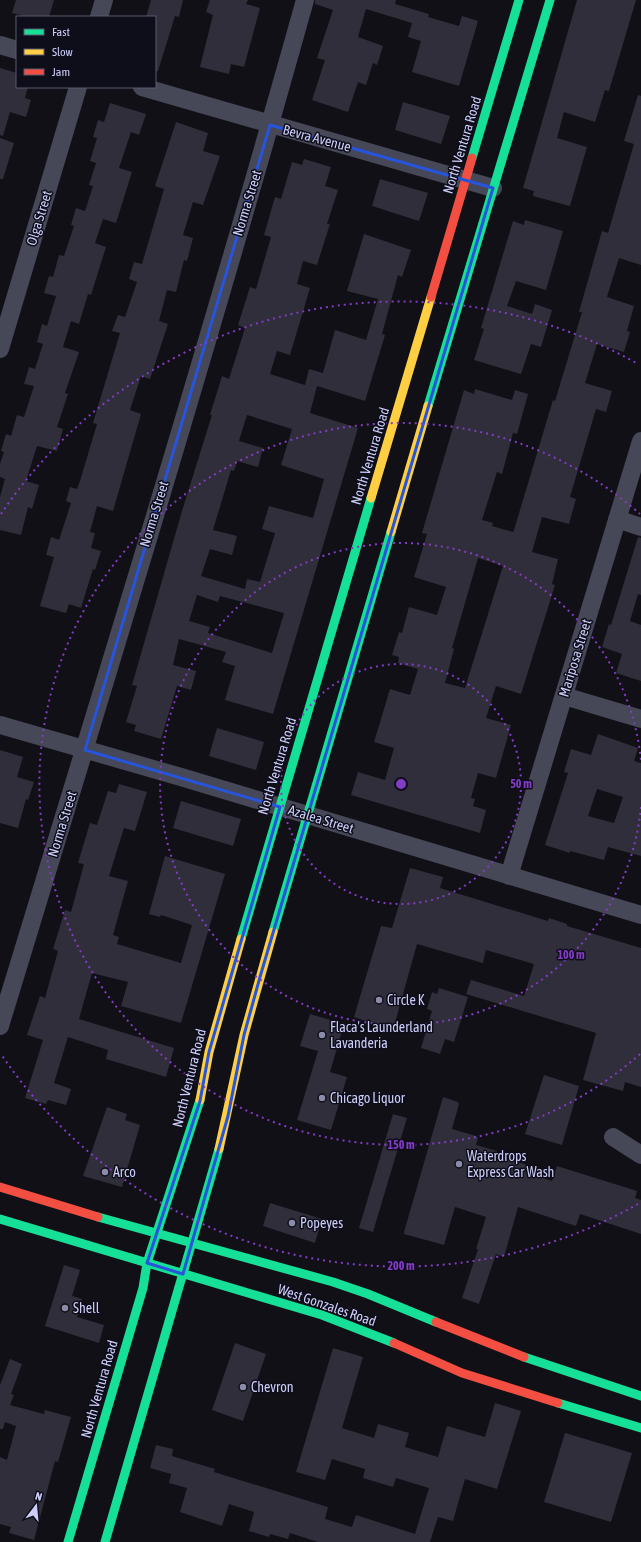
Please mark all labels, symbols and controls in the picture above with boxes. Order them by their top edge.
legend [16,16,156,88]
text: Fast [52,25,70,39]
text: Slow [52,45,73,59]
text: Jam [52,65,70,79]
street label: North Ventura Road [440,94,484,196]
street label: Bevra Avenue [281,121,353,155]
street label: Norma Street [229,168,265,238]
street label: Olga Street [23,189,55,247]
street label: North Ventura Road [348,405,392,507]
street label: Norma Street [136,479,172,549]
street label: Mariposa Street [556,617,594,699]
street label: North Ventura Road [255,715,299,817]
centre of rings [394,777,408,791]
text: 50 m [510,777,532,791]
street label: Norma Street [44,789,80,859]
street label: Azalea Street [286,801,356,837]
text: 100 m [557,948,585,962]
place label: Circle K [387,992,425,1008]
marker: Circle K [374,995,384,1005]
place label: Flaca's Launderland Lavanderia [330,1019,433,1051]
street label: North Ventura Road [169,1027,209,1129]
marker: Flaca's Launderland Lavanderia [317,1030,327,1040]
place label: Chicago Liquor [330,1090,406,1106]
marker: Chicago Liquor [317,1093,327,1103]
text: 150 m [387,1138,415,1152]
place label: Waterdrops Express Car Wash [467,1148,554,1180]
marker: Waterdrops Express Car Wash [454,1159,464,1169]
place label: Arco [113,1164,136,1180]
marker: Arco [100,1167,110,1177]
place label: Popeyes [300,1215,343,1231]
marker: Popeyes [287,1218,297,1228]
text: 200 m [387,1259,415,1273]
street label: West Gonzales Road [276,1281,378,1329]
place label: Shell [73,1300,100,1316]
marker: Shell [60,1303,70,1313]
street label: North Ventura Road [77,1338,121,1440]
place label: Chevron [251,1379,294,1395]
marker: Chevron [238,1382,248,1392]
north arrow [16,1486,56,1526]
text: N [34,1490,44,1503]

